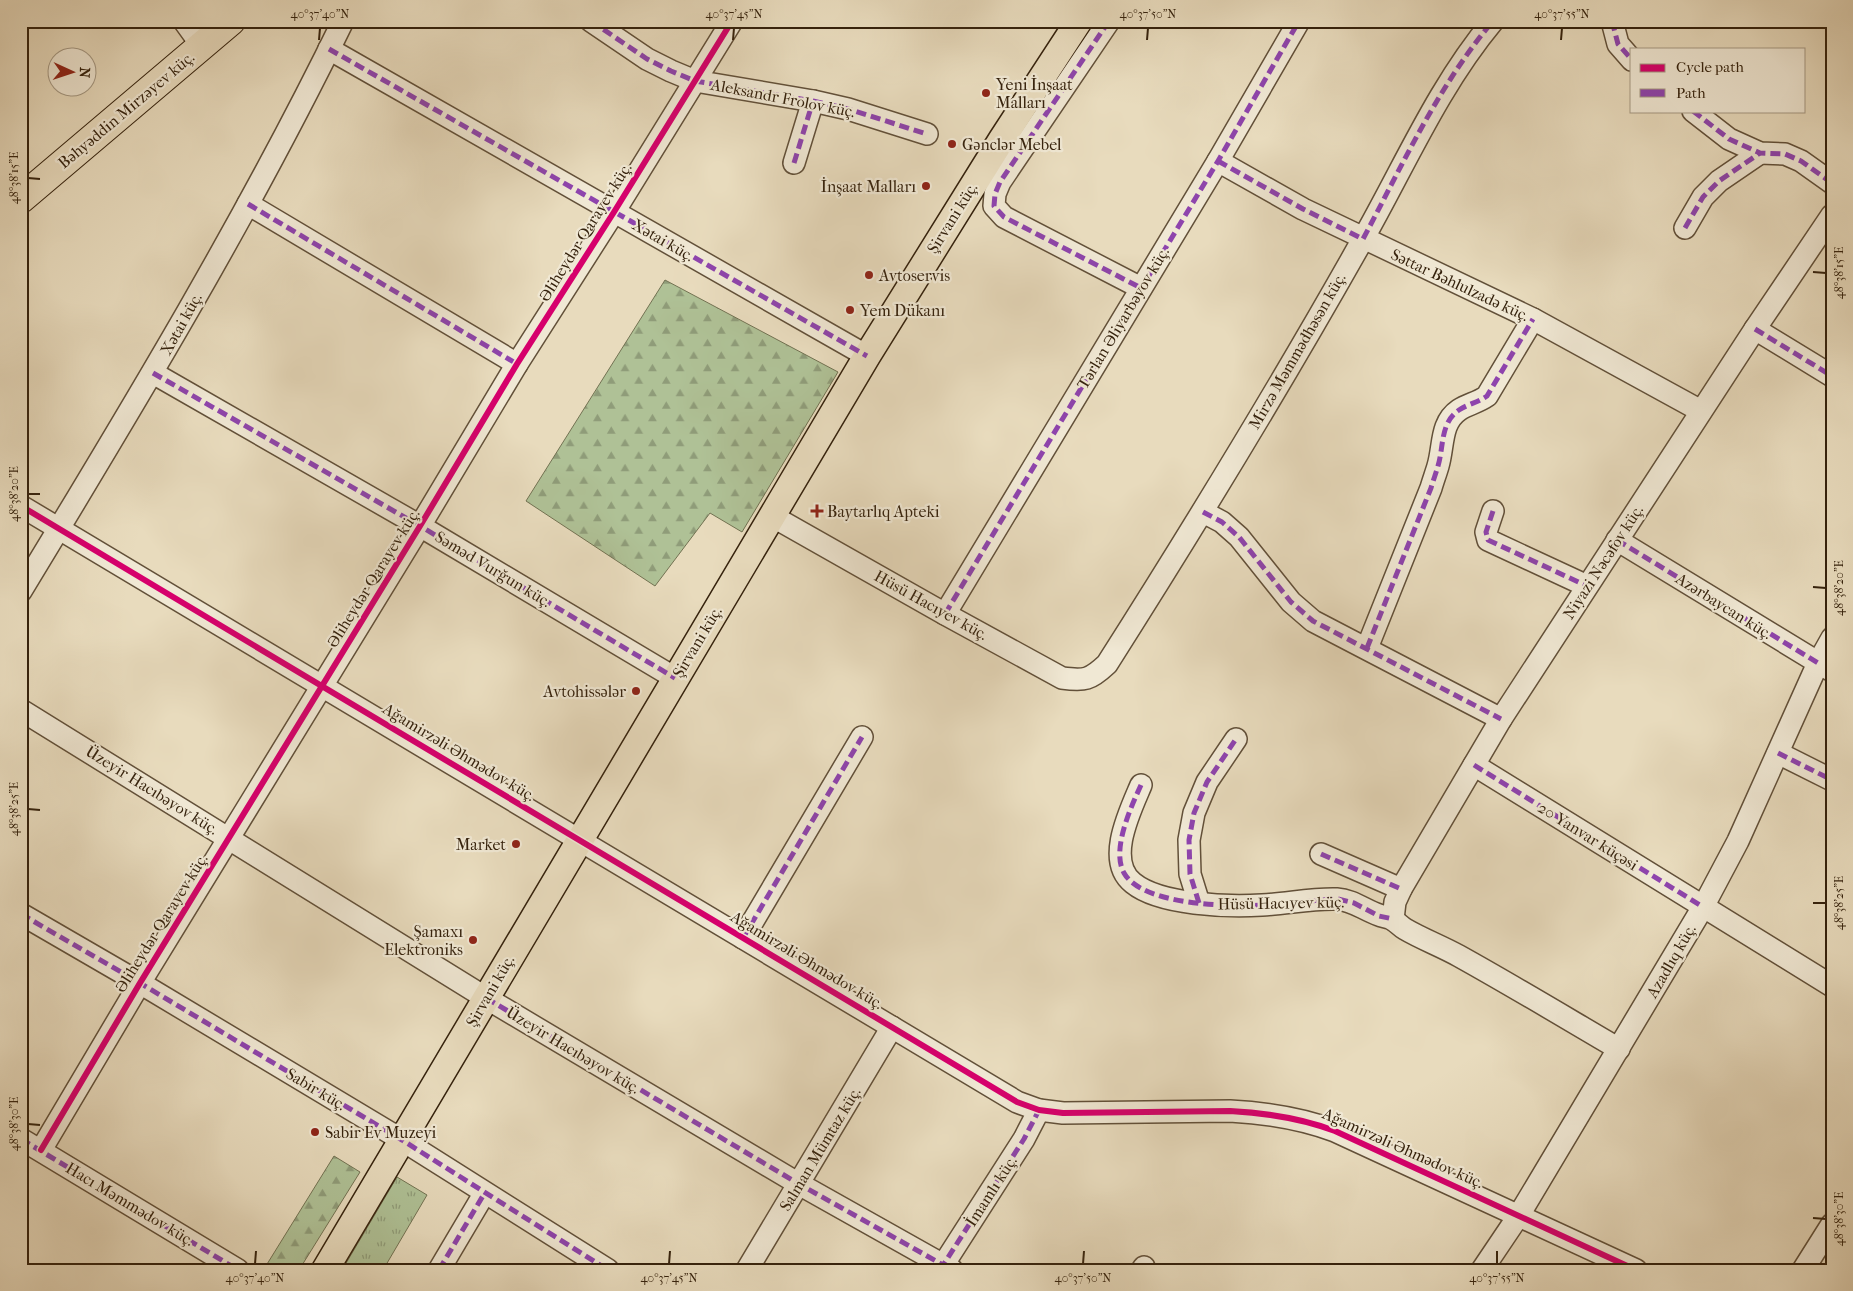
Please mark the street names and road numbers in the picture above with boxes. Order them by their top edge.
street label: Bəhyəddin Mirzəyev küç. [54,48,198,172]
street label: Aleksandr Frolov küç. [708,75,857,121]
street label: Əliheydər Qarayev küç. [535,159,635,305]
street label: Şirvani küç. [923,179,981,257]
street label: Xətai küç. [629,215,697,265]
street label: Tərlan Əliyarbəyov küç. [1073,243,1173,393]
street label: Səttar Bəhlulzadə küç. [1388,245,1532,325]
street label: Mirzə Məmmədhəsən küç. [1244,270,1350,432]
street label: Xətai küç. [156,290,206,358]
street label: Niyazi Nəcəfov küç. [1559,501,1647,623]
street label: Əliheydər Qarayev küç. [323,505,423,651]
street label: Səməd Vurğun küç. [432,527,554,611]
street label: Hüsü Hacıyev küç. [871,566,991,644]
street label: Azərbaycan küç. [1672,568,1776,643]
street label: Şirvani küç. [668,603,726,681]
street label: Ağamirzəli Əhmədov küç. [379,698,539,805]
street label: Üzeyir Hacıbəyov küç. [82,741,222,839]
street label: 20 Yanvar küçəsi [1535,798,1642,874]
street label: Əliheydər Qarayev küç. [111,850,211,996]
street label: Hüsü Hacıyev küç. [1218,892,1344,914]
street label: Ağamirzəli Əhmədov küç. [727,906,887,1013]
street label: Azadlıq küç. [1642,921,1700,1002]
street label: Şirvani küç. [462,952,518,1030]
street label: Üzeyir Hacıbəyov küç. [503,1003,643,1097]
street label: Sabir küç. [283,1064,349,1114]
street label: Salman Mümtaz küç. [775,1084,865,1214]
street label: Ağamirzəli Əhmədov küç. [1319,1103,1486,1192]
street label: İmamlı küç. [961,1152,1021,1230]
street label: Hacı Məmmədov küç. [62,1158,198,1250]

